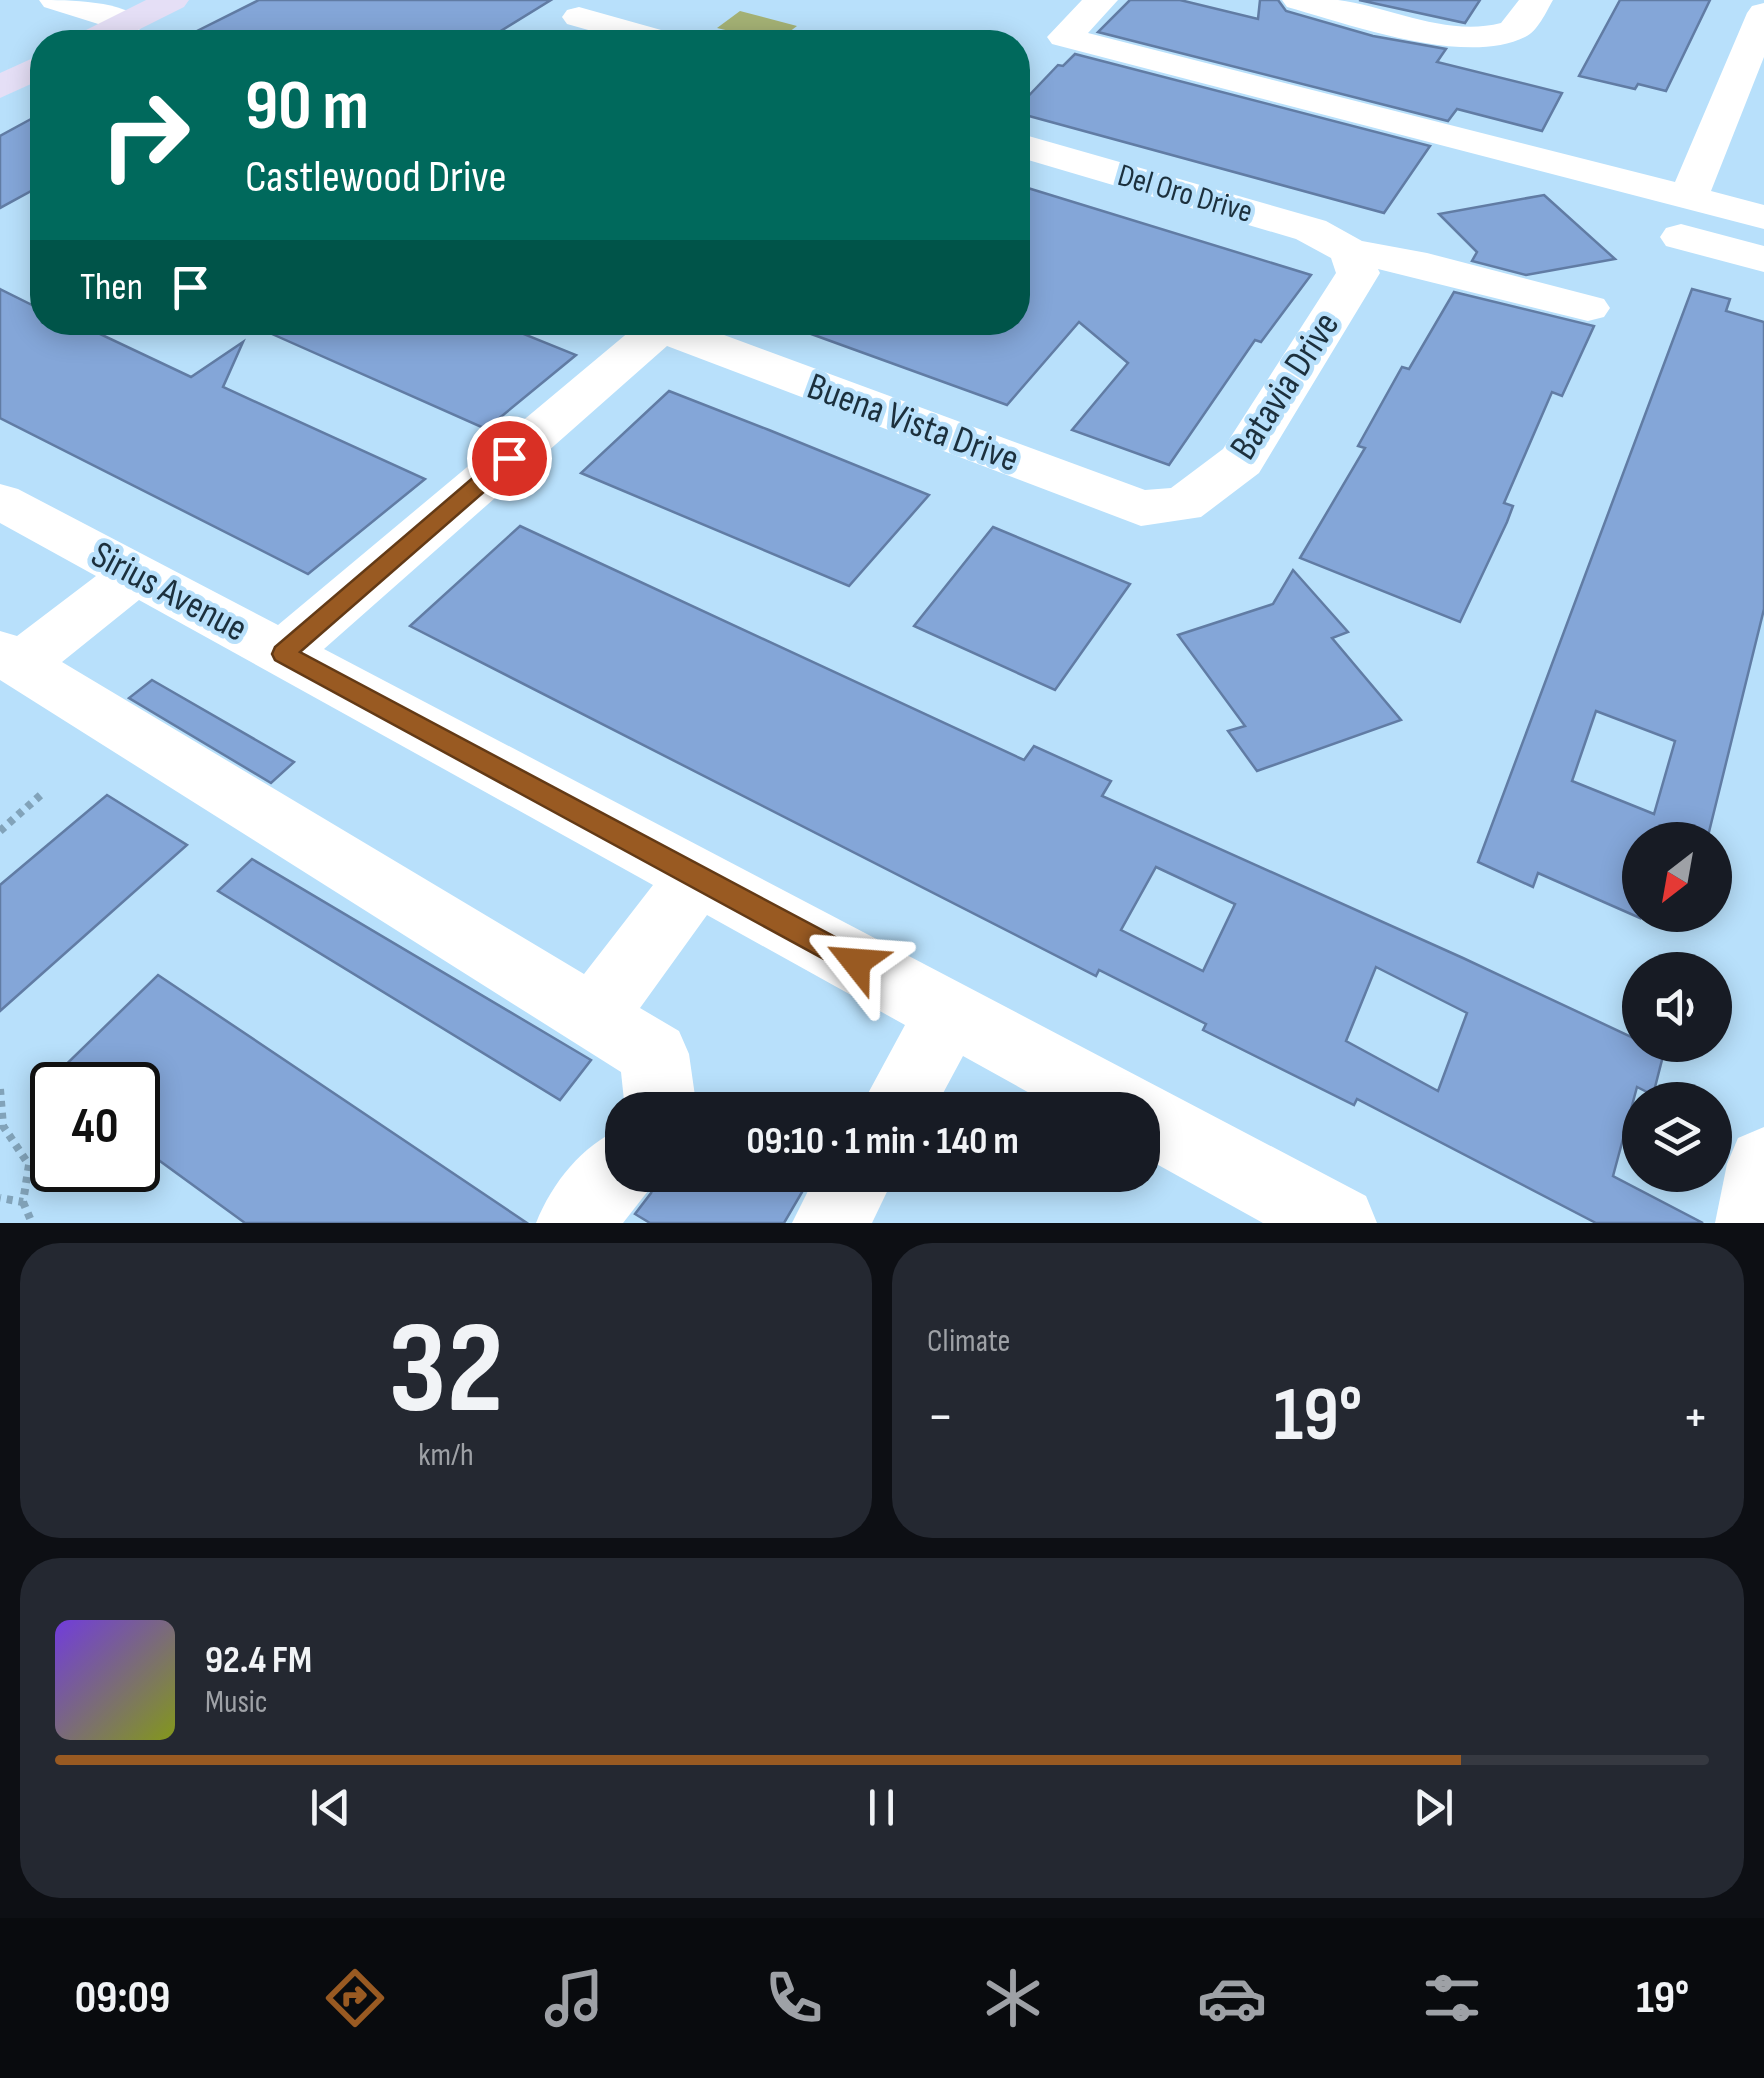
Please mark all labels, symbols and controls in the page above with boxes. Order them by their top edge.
text: 90 m [245,65,369,149]
icon: right [80,70,210,200]
text: Castlewood Drive [245,150,507,205]
street label: Del Oro Drive [1113,156,1257,232]
icon: arrive [163,260,218,315]
text: Then [80,265,143,310]
street label: Batavia Drive [1221,304,1349,468]
street label: Buena Vista Drive [801,364,1025,482]
pin [467,416,552,501]
icon: arrive [482,431,537,486]
street label: Sirius Avenue [83,532,255,652]
north arrow [1622,822,1732,932]
map controls [1622,822,1732,1192]
position arrow [804,910,908,1014]
button: sound [1622,952,1732,1062]
speed limit sign: 40 [30,1062,160,1192]
button: layers [1622,1082,1732,1192]
text: 09:10 · 1 min · 140 m [746,1119,1019,1164]
text: 32 [388,1293,504,1449]
text: Climate [927,1322,1010,1361]
text: 19° [1274,1371,1362,1462]
text: − [927,1384,954,1451]
text: + [1682,1384,1709,1451]
text: km/h [418,1436,474,1475]
text: 92.4 FM [205,1638,312,1683]
text: Music [205,1683,268,1722]
icon: previous [303,1780,358,1835]
icon: pause [854,1780,909,1835]
icon: next [1406,1780,1461,1835]
icon: directions [320,1963,390,2033]
icon: music [539,1963,609,2033]
icon: phone [759,1963,829,2033]
icon: climate [978,1963,1048,2033]
icon: car [1197,1963,1267,2033]
icon: filters [1417,1963,1487,2033]
text: 09:09 [75,1971,170,2026]
text: 19° [1636,1971,1689,2026]

